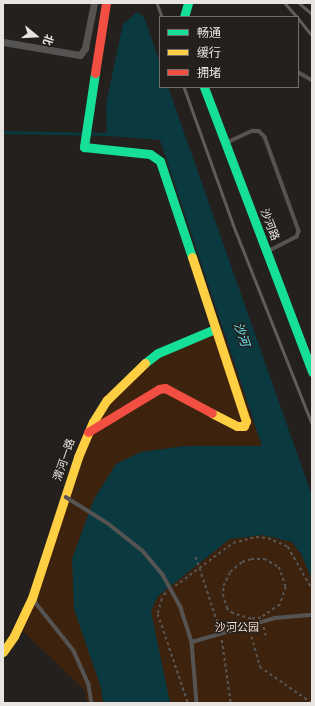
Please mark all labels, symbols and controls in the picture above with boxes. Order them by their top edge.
north arrow [16,16,56,56]
legend [159,16,299,88]
text: 畅通 [197,26,221,42]
text: 北 [39,32,56,47]
text: 缓行 [197,46,221,62]
text: 拥堵 [197,66,221,82]
street label: 沙河路 [257,207,281,243]
water label: 沙河 [229,321,251,349]
street label: 渭河一路 [52,437,78,483]
park label: 沙河公园 [215,621,259,635]

